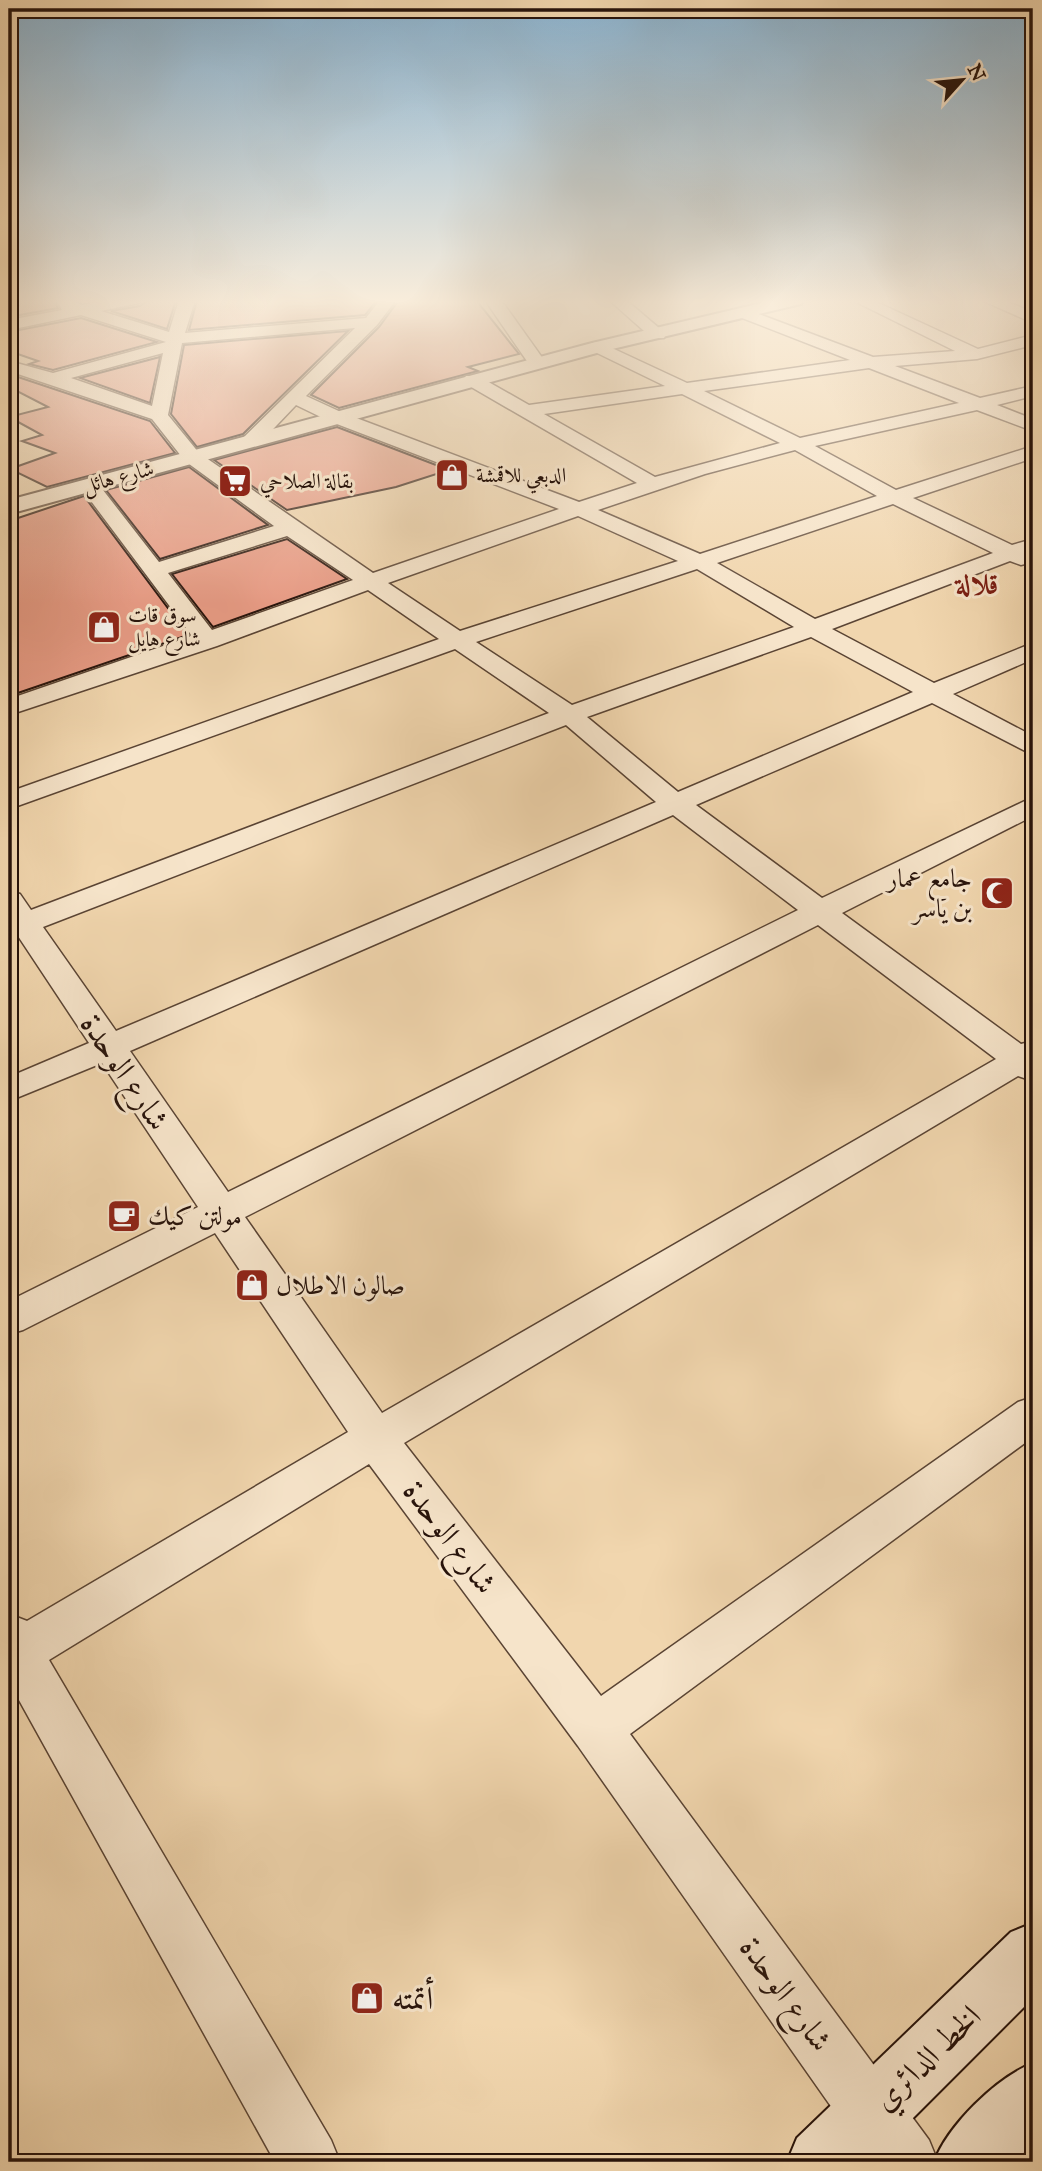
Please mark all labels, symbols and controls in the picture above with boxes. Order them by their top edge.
north arrow [926,46,996,116]
text: N [963,60,991,85]
street label: شارع هائل [79,455,158,504]
shop icon: الدبعي للاقمشة [433,456,471,494]
supermarket icon: بقالة الصلاحي [216,462,254,500]
place label: الدبعي للاقمشة [476,462,566,494]
place label: بقالة الصلاحي [260,468,354,498]
district label: قلالة [954,567,998,602]
place label: سوق قات شارع هايل [128,602,201,657]
shop icon: سوق قات شارع هايل [85,608,123,646]
place label: جامع عمار بن ياسر [884,862,972,925]
mosque icon: جامع عمار بن ياسر [978,874,1016,912]
street label: شارع الوحدة [66,1006,178,1142]
cafe icon: مولتن كيك [105,1197,143,1235]
place label: مولتن كيك [148,1200,242,1233]
shop icon: صالون الاطلال [233,1266,271,1304]
place label: صالون الاطلال [276,1269,405,1302]
street label: شارع الوحدة [389,1472,505,1606]
street label: شارع الوحدة [726,1929,841,2063]
place label: أتمته [392,1976,434,2018]
shop icon: أتمته [348,1979,386,2017]
street label: الخط الدائري [865,1997,993,2123]

